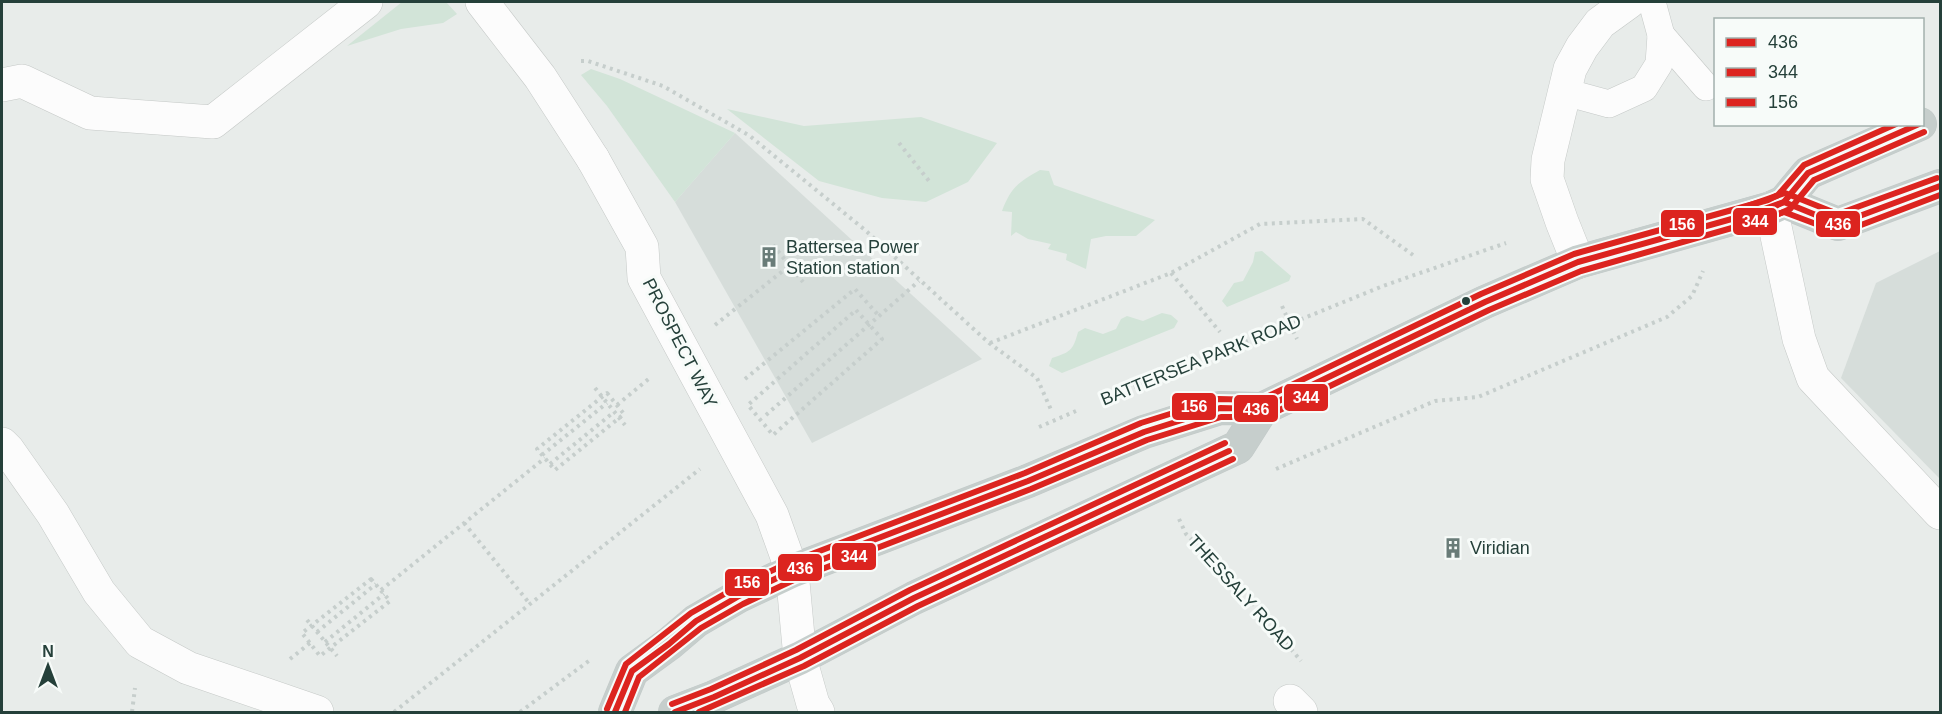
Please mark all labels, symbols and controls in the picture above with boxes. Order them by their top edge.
legend [1714,18,1924,126]
text: 436 [1768,32,1798,52]
text: 344 [1768,62,1798,82]
text: 156 [1768,92,1798,112]
line badge: 344 [1732,207,1778,236]
line badge: 156 [1660,209,1705,238]
line badge: 436 [1815,210,1861,238]
text: 344 [1742,213,1768,230]
text: 156 [1669,216,1695,233]
text: 436 [1825,216,1851,233]
place label: Battersea Power Station station [786,237,919,278]
building icon: Battersea Power Station station [757,245,781,269]
street label: PROSPECT WAY [639,275,721,411]
unlabelled marker [1460,295,1472,307]
street label: BATTERSEA PARK ROAD [1098,311,1304,409]
line badge: 344 [1283,383,1329,412]
text: 344 [1293,389,1319,406]
line badge: 156 [1171,392,1217,421]
line badge: 436 [1233,394,1279,423]
text: 156 [1181,398,1207,415]
text: 436 [1243,401,1269,418]
street label: THESSALY ROAD [1184,531,1298,655]
building icon: Viridian [1441,536,1465,560]
place label: Viridian [1470,538,1530,558]
line badge: 344 [831,542,877,571]
text: 344 [841,548,867,565]
line badge: 436 [777,553,823,582]
text: 436 [787,560,813,577]
line badge: 156 [724,568,770,597]
text: 156 [734,574,760,591]
north arrow [18,636,78,696]
text: N [42,643,54,660]

